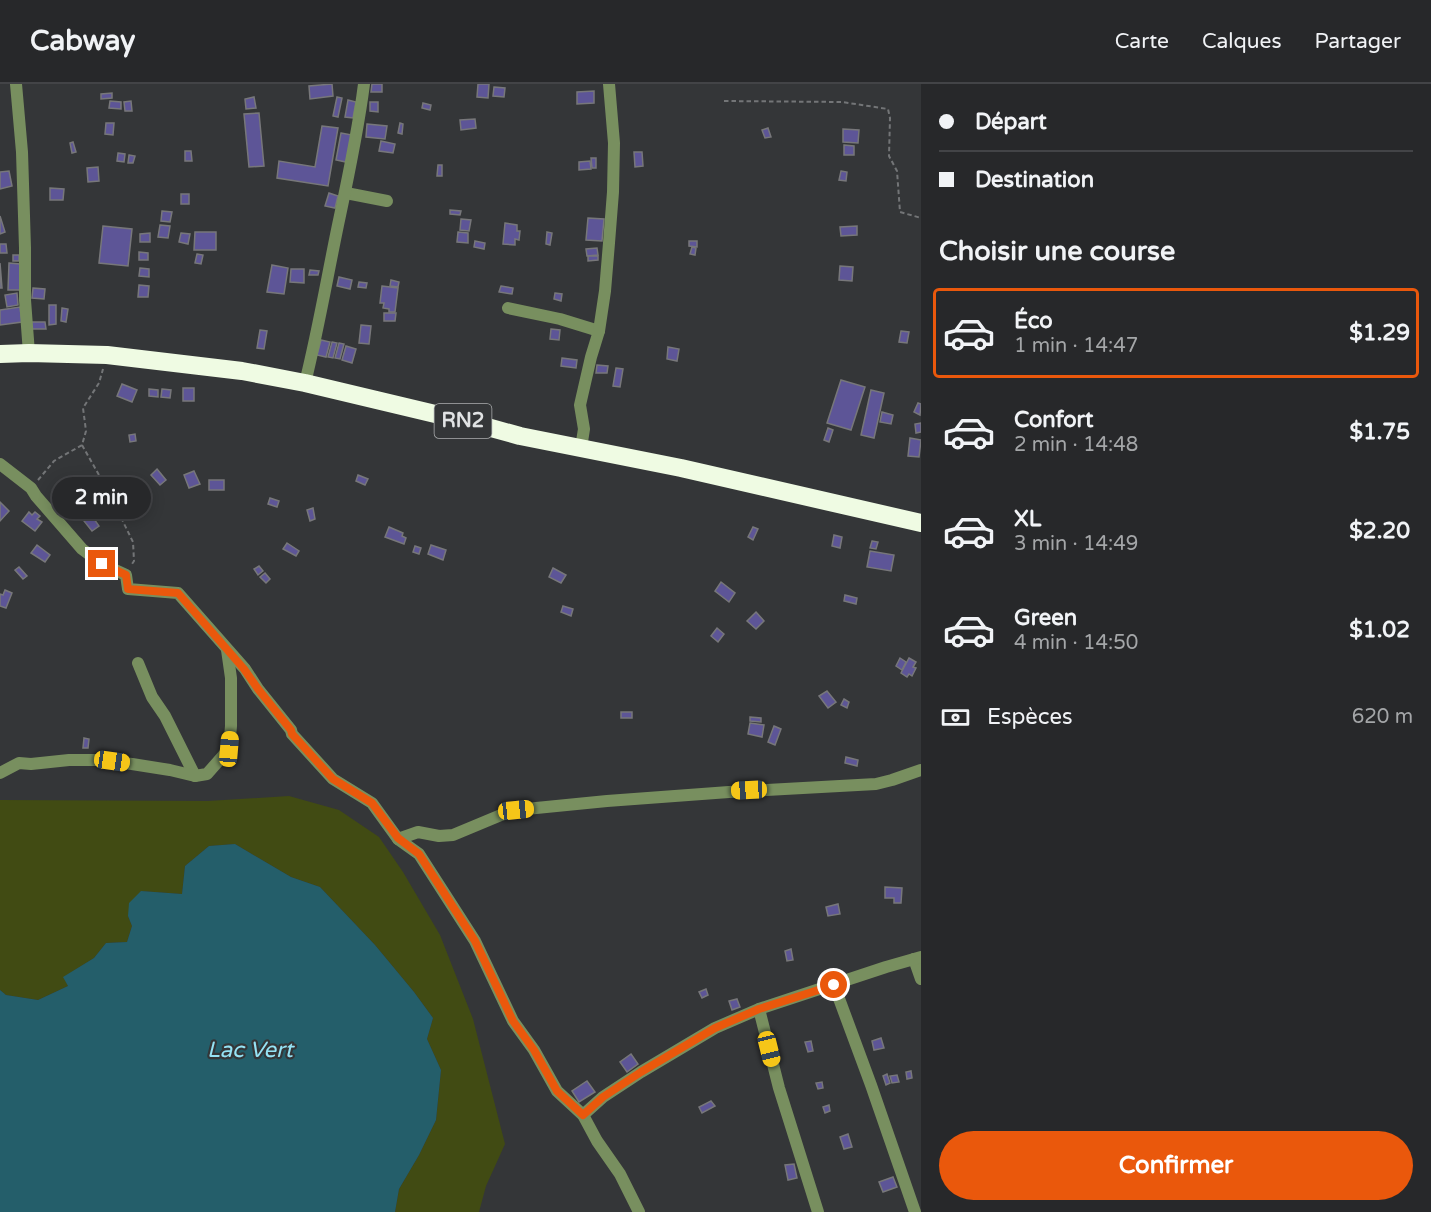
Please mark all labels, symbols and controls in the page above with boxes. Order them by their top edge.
text: Cabway [30,24,135,58]
text: Carte [1115,29,1169,54]
text: Calques [1202,29,1282,54]
text: Partager [1315,29,1401,54]
text: Départ [975,109,1047,135]
text: Destination [975,167,1094,193]
text: Choisir une course [939,235,1175,268]
icon: car [942,306,996,360]
text: Éco [1014,308,1053,334]
text: $1.29 [1349,320,1410,346]
text: 1 min · 14:47 [1014,334,1138,358]
road number: RN2 [434,404,492,438]
icon: car [942,405,996,459]
text: Confort [1014,407,1093,433]
text: $1.75 [1349,419,1410,445]
text: 2 min · 14:48 [1014,433,1138,457]
callout: 2 min [52,477,152,519]
text: 2 min [75,486,128,510]
icon: car [942,504,996,558]
text: XL [1014,506,1041,532]
text: $2.20 [1349,518,1410,544]
text: 3 min · 14:49 [1014,532,1138,556]
route end [88,550,115,577]
icon: car [942,603,996,657]
text: Green [1014,605,1077,631]
text: $1.02 [1349,617,1410,643]
text: 4 min · 14:50 [1014,631,1138,655]
icon: cash [939,701,972,734]
text: Espèces [987,704,1072,730]
text: 620 m [1352,705,1413,729]
car [218,730,240,768]
car [93,750,131,772]
car [731,780,767,800]
car [497,799,535,821]
route start [820,971,847,998]
car [756,1029,782,1069]
water label: Lac Vert [207,1037,296,1063]
button: Confirmer [939,1131,1413,1200]

